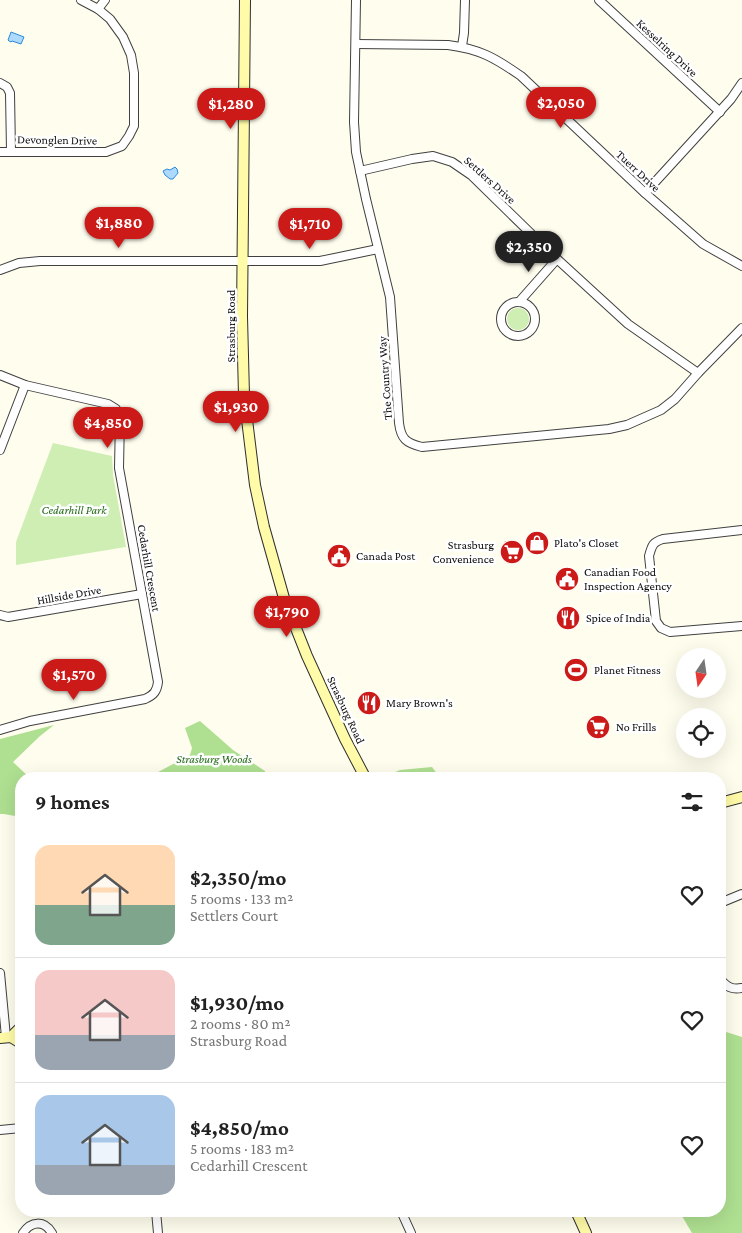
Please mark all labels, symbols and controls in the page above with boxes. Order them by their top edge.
street label: Kesselring Drive [634,16,700,80]
pin: $2,050 [520,86,602,129]
pin: $1,280 [190,88,272,130]
text: $2,050 [537,94,585,111]
text: $1,280 [208,95,254,112]
street label: Devonglen Drive [17,132,97,148]
street label: Tuerr Drive [613,147,663,195]
street label: Settlers Drive [461,153,519,207]
pin: $1,880 [78,206,160,249]
pin: $1,710 [269,208,351,250]
text: $1,880 [96,214,142,231]
text: $1,710 [289,215,331,232]
pin: $2,350 [488,230,570,273]
text: $2,350 [506,238,552,255]
street label: Strasburg Road [224,289,238,362]
street label: The Country Way [375,335,395,420]
pin: $1,930 [195,390,277,433]
text: $1,930 [214,398,258,415]
pin: $4,850 [67,406,149,449]
text: $4,850 [84,414,132,431]
park label: Cedarhill Park [42,503,107,517]
street label: Cedarhill Crescent [134,523,164,614]
shop icon: Plato's Closet [524,530,550,556]
place label: Plato's Closet [554,536,619,550]
place label: Strasburg Convenience [432,538,494,566]
supermarket icon: Strasburg Convenience [499,539,525,565]
public building icon: Canada Post [326,543,352,569]
place label: Canada Post [356,549,416,563]
place label: Canadian Food Inspection Agency [584,565,672,593]
public building icon: Canadian Food Inspection Agency [554,566,580,592]
street label: Hillside Drive [36,582,102,608]
pin: $1,790 [246,596,328,638]
text: $1,790 [265,603,309,620]
restaurant icon: Spice of India [555,605,581,631]
place label: Spice of India [586,611,651,625]
north arrow [676,648,726,698]
map controls [676,648,726,758]
sports icon: Planet Fitness [563,657,589,683]
pin: $1,570 [33,658,115,701]
place label: Planet Fitness [594,663,661,677]
text: $1,570 [52,666,96,683]
street label: Strasburg Road [324,674,368,747]
restaurant icon: Mary Brown's [356,690,382,716]
place label: Mary Brown's [386,696,453,710]
button: locate [676,708,726,758]
supermarket icon: No Frills [585,714,611,740]
place label: No Frills [616,720,657,734]
park label: Strasburg Woods [176,752,252,766]
icon: filters [678,788,706,816]
text: 9 homes [35,790,110,814]
icon: home [75,865,135,925]
text: $2,350/mo [190,866,286,890]
icon: heart [678,881,706,909]
text: 5 rooms · 133 m² [190,890,293,907]
text: Settlers Court [190,907,278,924]
icon: home [75,990,135,1050]
text: $1,930/mo [190,991,284,1015]
icon: heart [678,1006,706,1034]
text: 2 rooms · 80 m² [190,1015,291,1032]
text: Strasburg Road [190,1032,287,1049]
icon: home [75,1115,135,1175]
text: $4,850/mo [190,1116,289,1140]
icon: heart [678,1131,706,1159]
text: 5 rooms · 183 m² [190,1140,294,1157]
text: Cedarhill Crescent [190,1157,308,1174]

